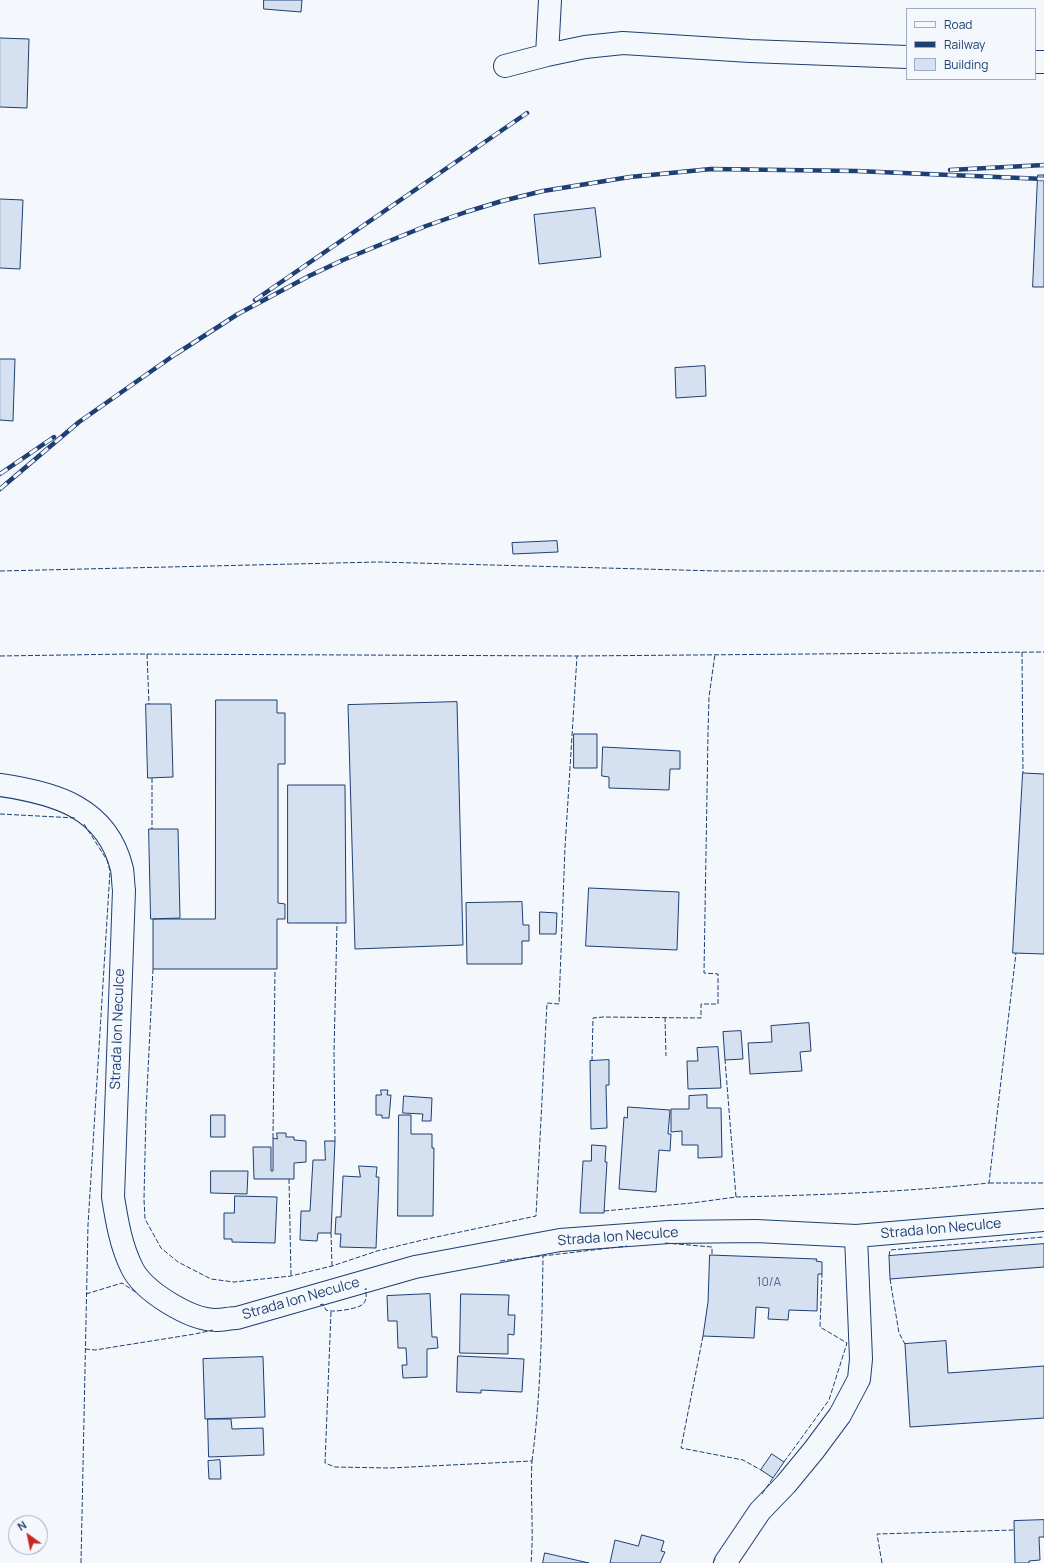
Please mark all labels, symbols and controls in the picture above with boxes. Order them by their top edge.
legend [906,8,1036,80]
text: Road [944,16,972,33]
text: Railway [944,36,985,53]
text: Building [944,56,988,73]
street label: Strada Ion Neculce [107,968,129,1090]
street label: Strada Ion Neculce [880,1215,1002,1243]
street label: Strada Ion Neculce [557,1224,679,1250]
street label: Strada Ion Neculce [240,1274,362,1324]
house number: 10/A [757,1276,781,1290]
north arrow [8,1515,48,1555]
text: N [14,1517,29,1534]

